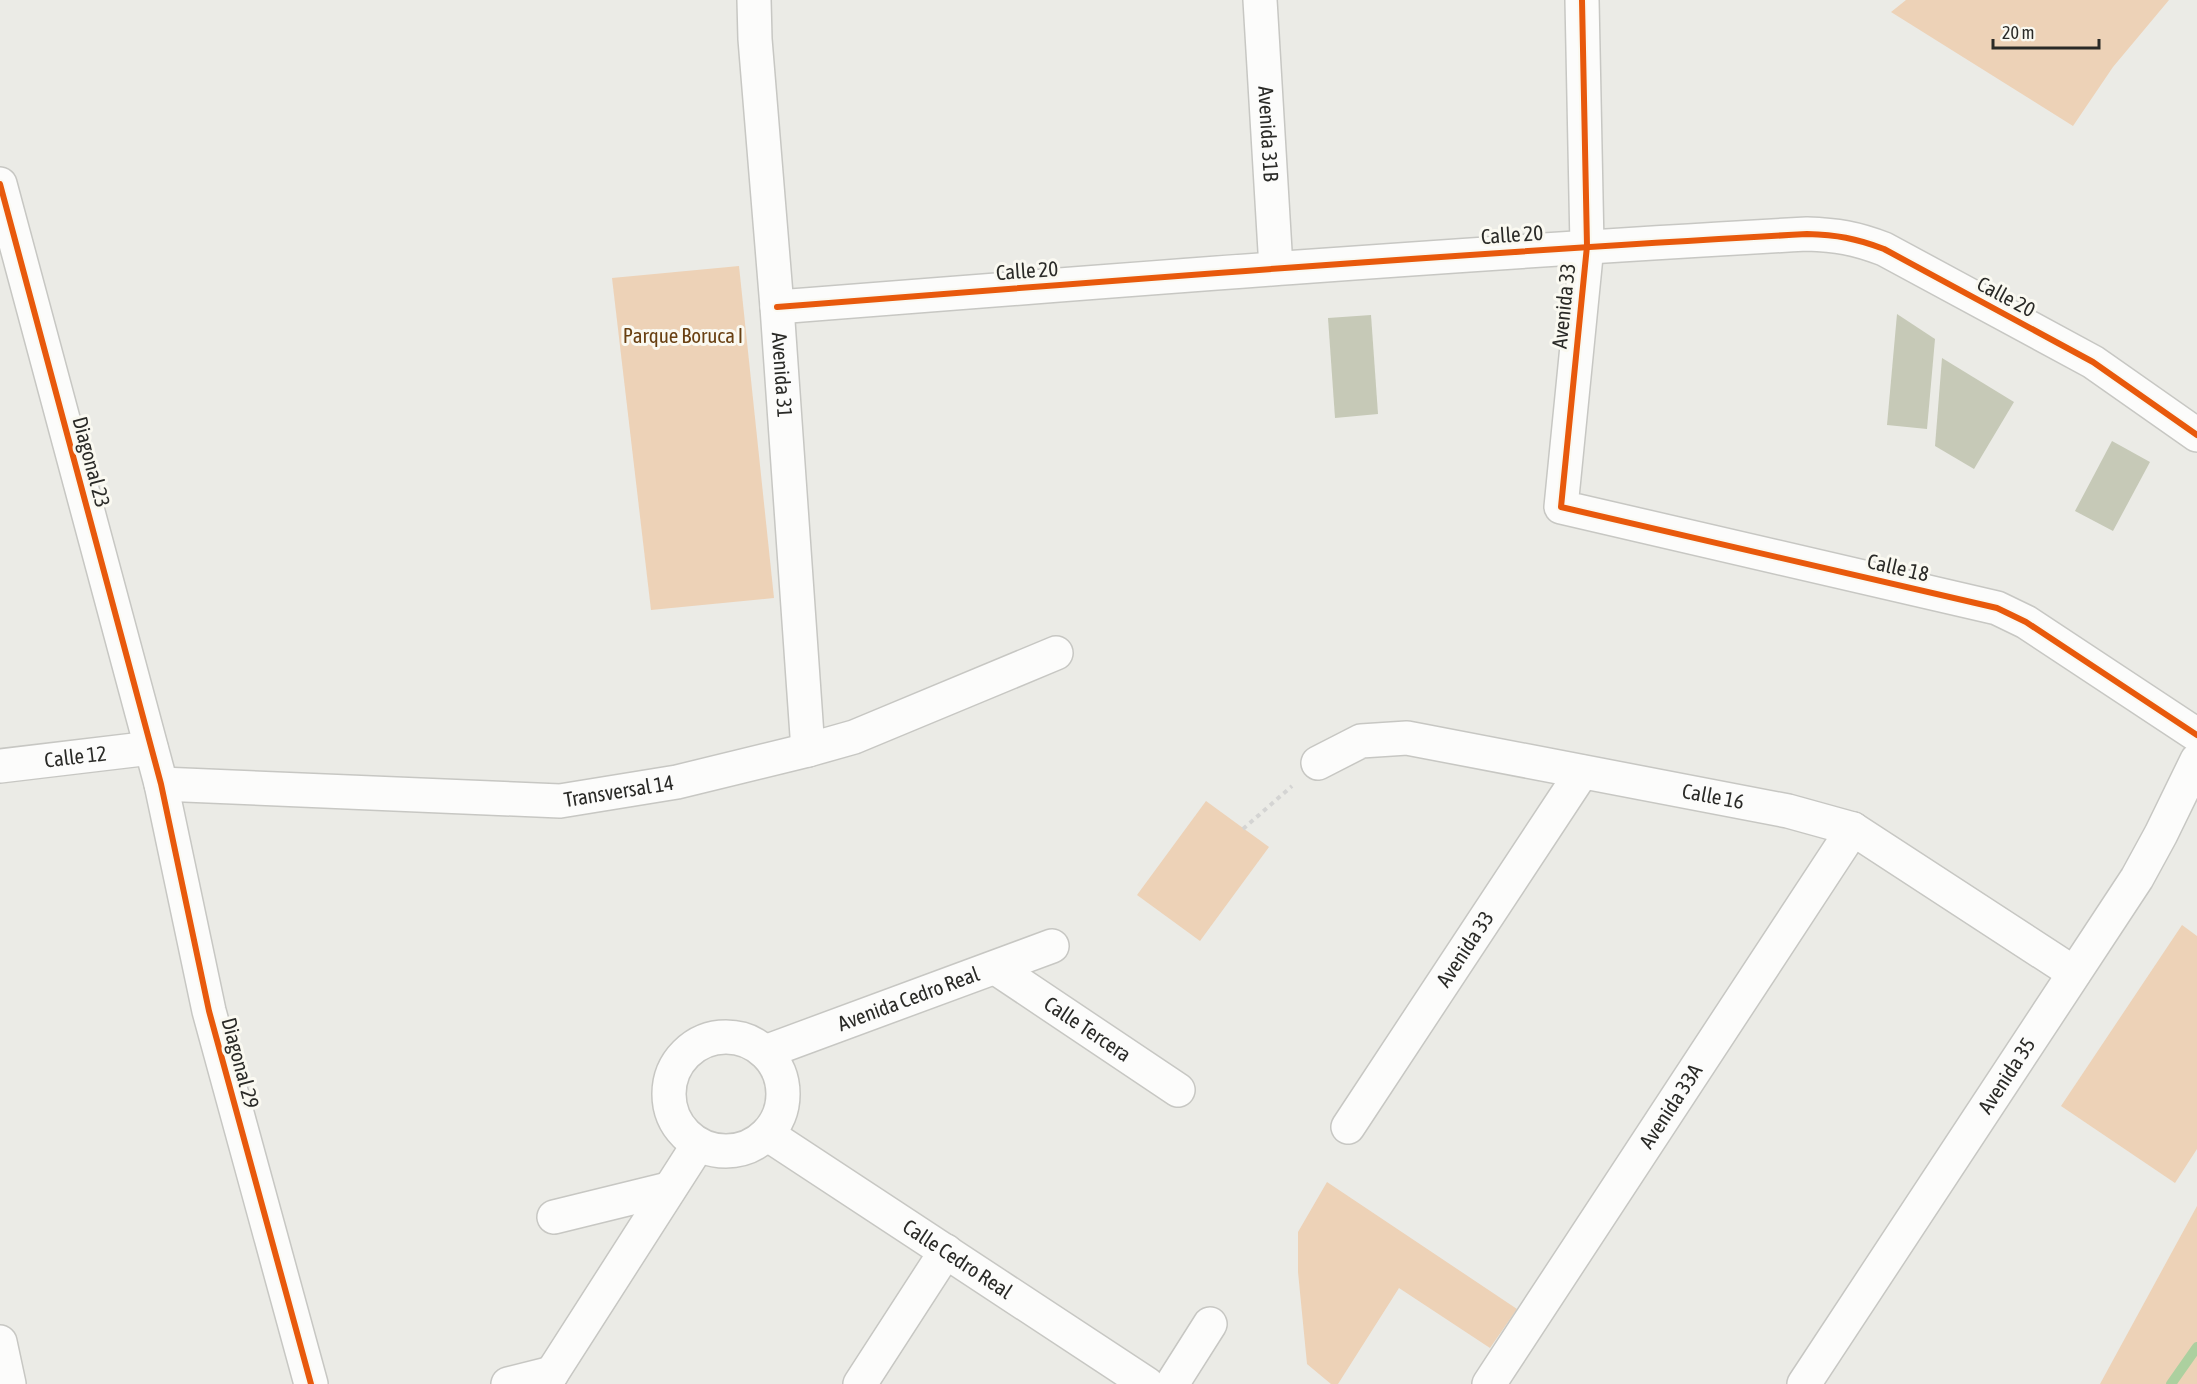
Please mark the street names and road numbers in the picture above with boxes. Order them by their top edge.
street label: Avenida 31B [1254,85,1284,182]
street label: Calle 20 [1480,220,1544,248]
street label: Calle 20 [995,256,1059,284]
street label: Avenida 33 [1547,262,1579,350]
street label: Calle 20 [1973,271,2040,321]
street label: Avenida 31 [768,331,798,418]
street label: Diagonal 23 [68,414,116,510]
street label: Calle 18 [1865,548,1931,586]
street label: Calle 12 [43,740,108,772]
street label: Transversal 14 [562,770,675,811]
street label: Calle 16 [1680,778,1746,813]
street label: Avenida 33 [1431,906,1498,991]
street label: Avenida Cedro Real [834,961,983,1035]
street label: Calle Tercera [1040,991,1136,1066]
street label: Diagonal 29 [217,1015,265,1111]
street label: Avenida 35 [1972,1033,2040,1118]
street label: Avenida 33A [1634,1059,1707,1153]
street label: Calle Cedro Real [899,1214,1018,1303]

